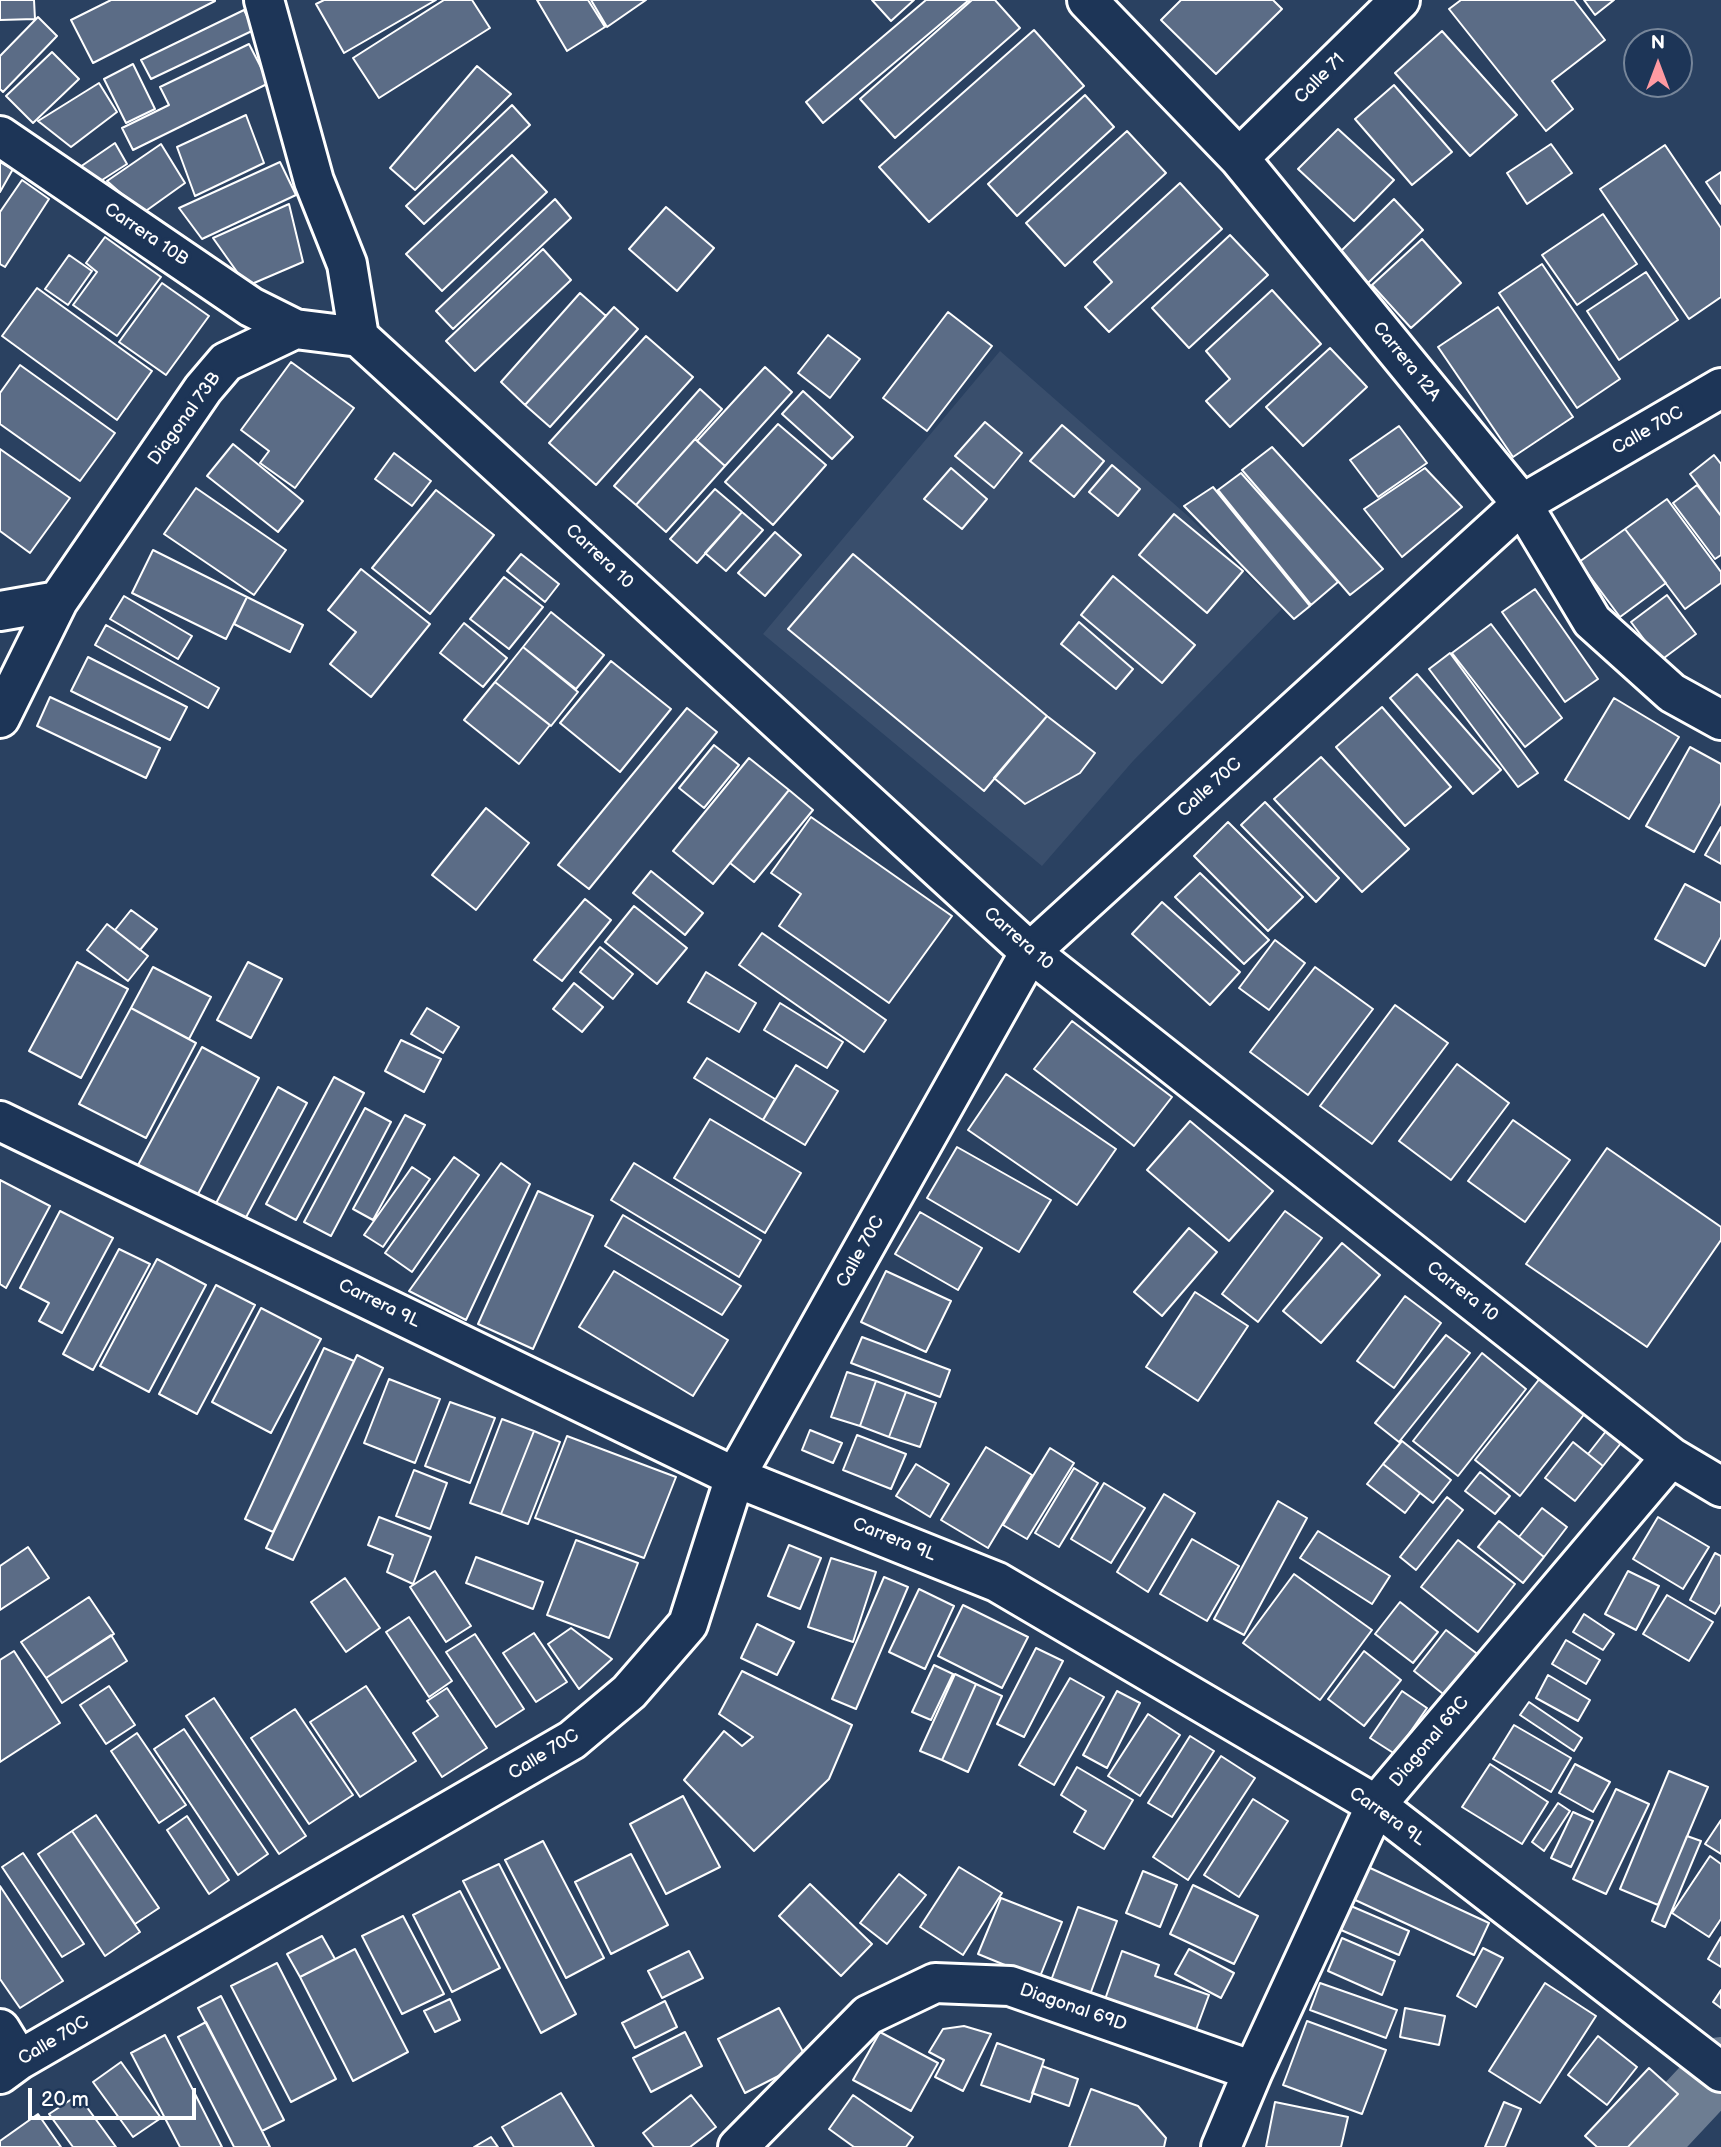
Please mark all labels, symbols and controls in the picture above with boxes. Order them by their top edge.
north arrow [1623,28,1693,98]
text: N [1651,32,1665,55]
street label: Calle 71 [1290,49,1350,109]
street label: Carrera 10B [100,199,192,271]
street label: Carrera 12A [1367,318,1445,406]
street label: Diagonal 73B [144,368,226,470]
street label: Calle 70C [1609,402,1687,460]
street label: Carrera 10 [561,520,637,594]
street label: Calle 70C [1174,754,1246,822]
street label: Carrera 10 [979,903,1057,975]
street label: Calle 70C [832,1212,890,1292]
street label: Carrera 10 [1422,1257,1502,1327]
street label: Carrera 9L [335,1275,423,1333]
street label: Carrera 9L [849,1513,939,1567]
street label: Diagonal 69C [1386,1692,1474,1792]
street label: Calle 70C [505,1725,583,1785]
street label: Carrera 9L [1345,1783,1429,1851]
street label: Diagonal 69D [1017,1980,1129,2036]
street label: Calle 70C [15,2011,93,2071]
scale bar [32,2074,200,2118]
text: 20 m [41,2087,89,2112]

